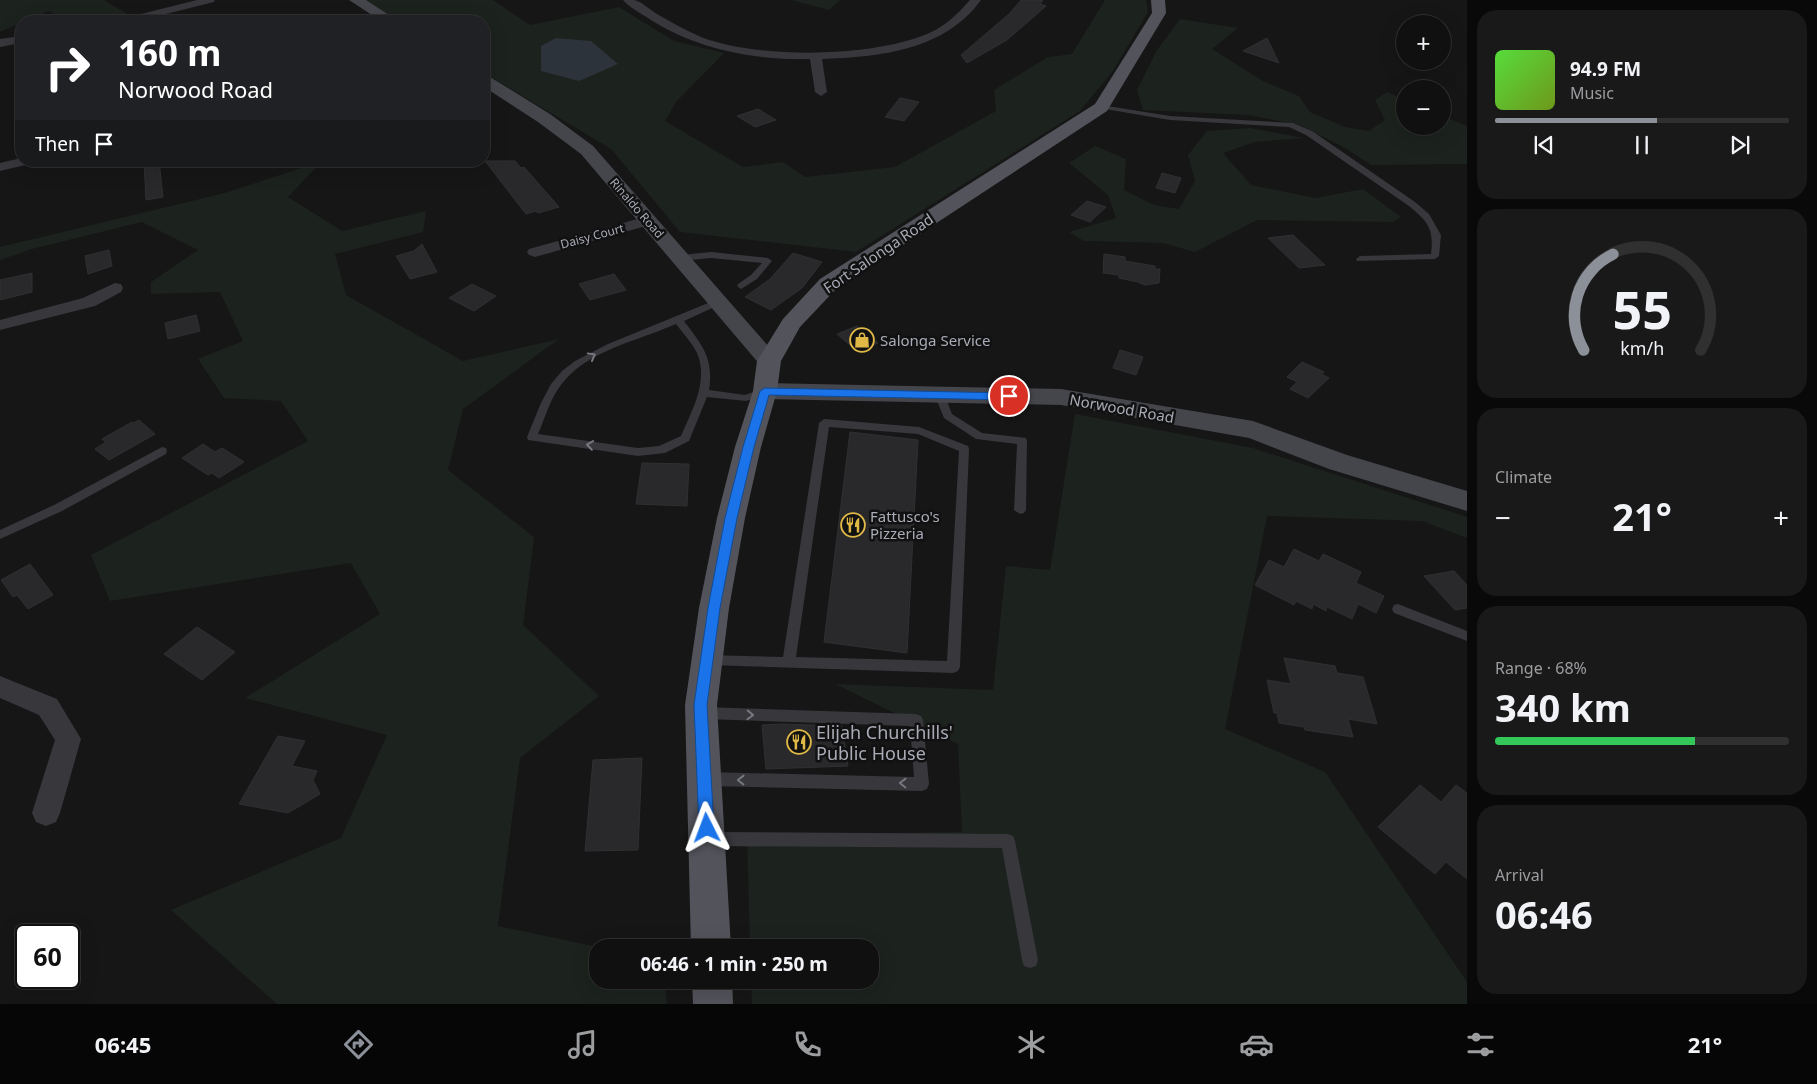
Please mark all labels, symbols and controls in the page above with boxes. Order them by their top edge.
map controls [1396,15,1451,135]
button: + [1396,15,1451,70]
text: 160 m [118,29,221,76]
icon: right [35,35,100,100]
text: 94.9 FM [1570,56,1641,82]
text: Norwood Road [118,74,273,104]
button: − [1396,80,1451,135]
text: Music [1570,82,1614,104]
icon: arrive [90,130,118,158]
text: Then [35,131,80,157]
icon: previous [1530,131,1558,159]
icon: pause [1628,131,1656,159]
icon: next [1726,131,1754,159]
street label: Rinaldo Road [606,174,668,242]
street label: Fort Salonga Road [819,209,937,297]
street label: Daisy Court [558,219,626,253]
text: 55 [1612,273,1672,344]
shop icon: Salonga Service [849,327,875,353]
place label: Salonga Service [880,330,990,350]
text: km/h [1620,336,1664,360]
one-way arrow [586,353,595,363]
pin [988,375,1030,417]
icon: arrive [995,382,1023,410]
street label: Norwood Road [1068,389,1176,427]
one-way arrow [586,440,594,451]
text: Climate [1495,466,1552,488]
text: 21° [1612,490,1672,542]
text: − [1495,498,1511,536]
text: + [1773,498,1789,536]
place label: Fattusco's Pizzeria [870,506,940,543]
restaurant icon: Fattusco's Pizzeria [840,512,866,538]
text: Range · 68% [1495,657,1587,679]
text: 340 km [1495,681,1631,733]
one-way arrow [746,709,754,720]
place label: Elijah Churchills' Public House [816,720,953,765]
restaurant icon: Elijah Churchills' Public House [786,729,812,755]
one-way arrow [736,774,744,785]
one-way arrow [899,778,907,789]
position arrow [680,801,732,853]
text: Arrival [1495,864,1544,886]
text: 06:46 [1495,888,1593,940]
speed limit sign: 60 [15,924,80,989]
text: 06:46 · 1 min · 250 m [640,951,828,977]
icon: directions [341,1027,376,1062]
icon: music [565,1027,600,1062]
icon: phone [790,1027,825,1062]
icon: climate [1014,1027,1049,1062]
icon: car [1239,1027,1274,1062]
icon: filters [1463,1027,1498,1062]
text: 06:45 [95,1029,151,1059]
text: 21° [1688,1029,1722,1059]

